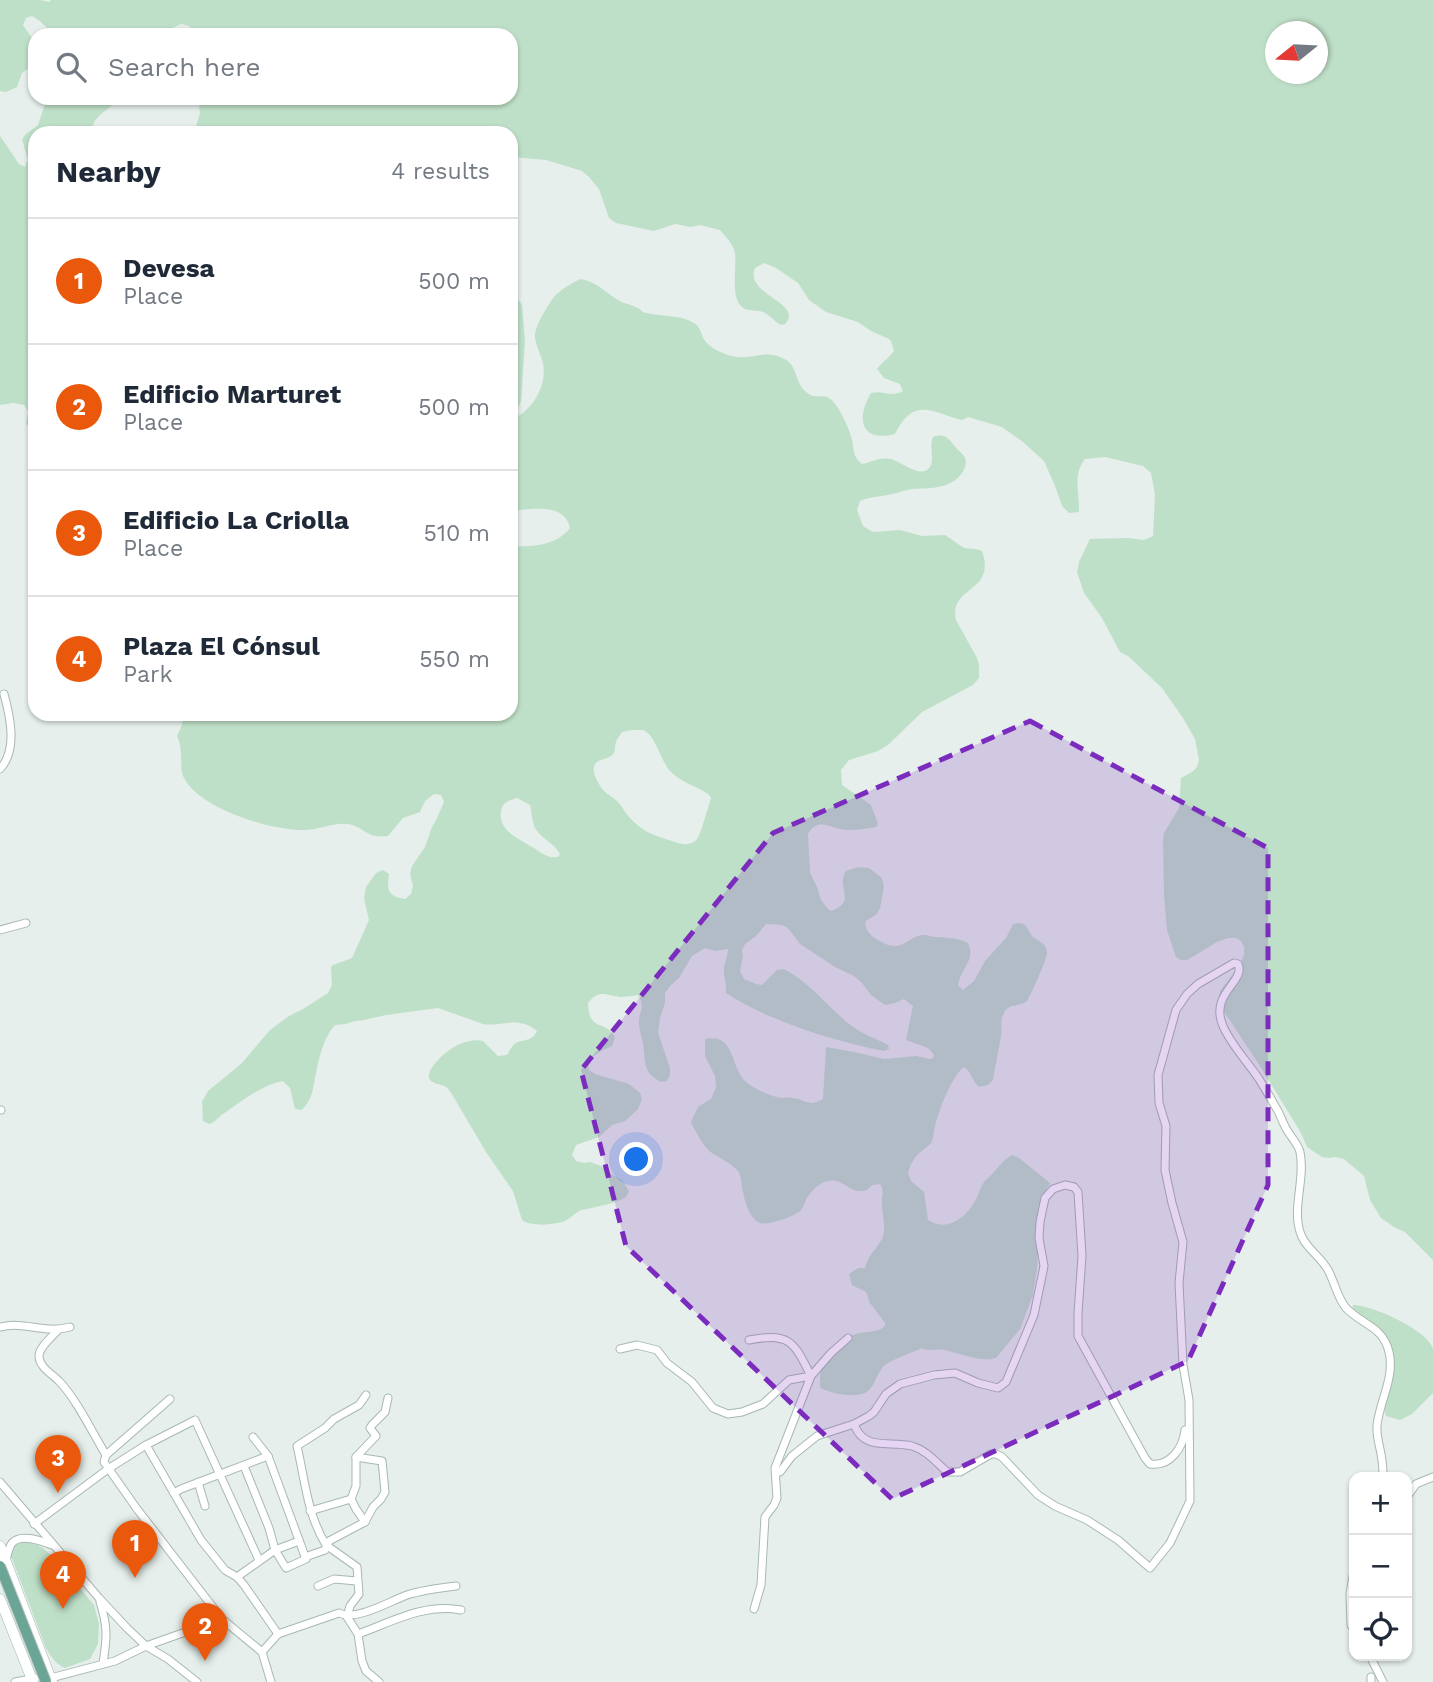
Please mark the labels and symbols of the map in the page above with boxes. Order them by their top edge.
north arrow [1265,21,1328,84]
your location [619,1142,653,1176]
pin: 3 [35,1435,81,1493]
pin: 1 [112,1520,158,1578]
pin: 4 [40,1551,86,1609]
pin: 2 [182,1603,228,1661]

